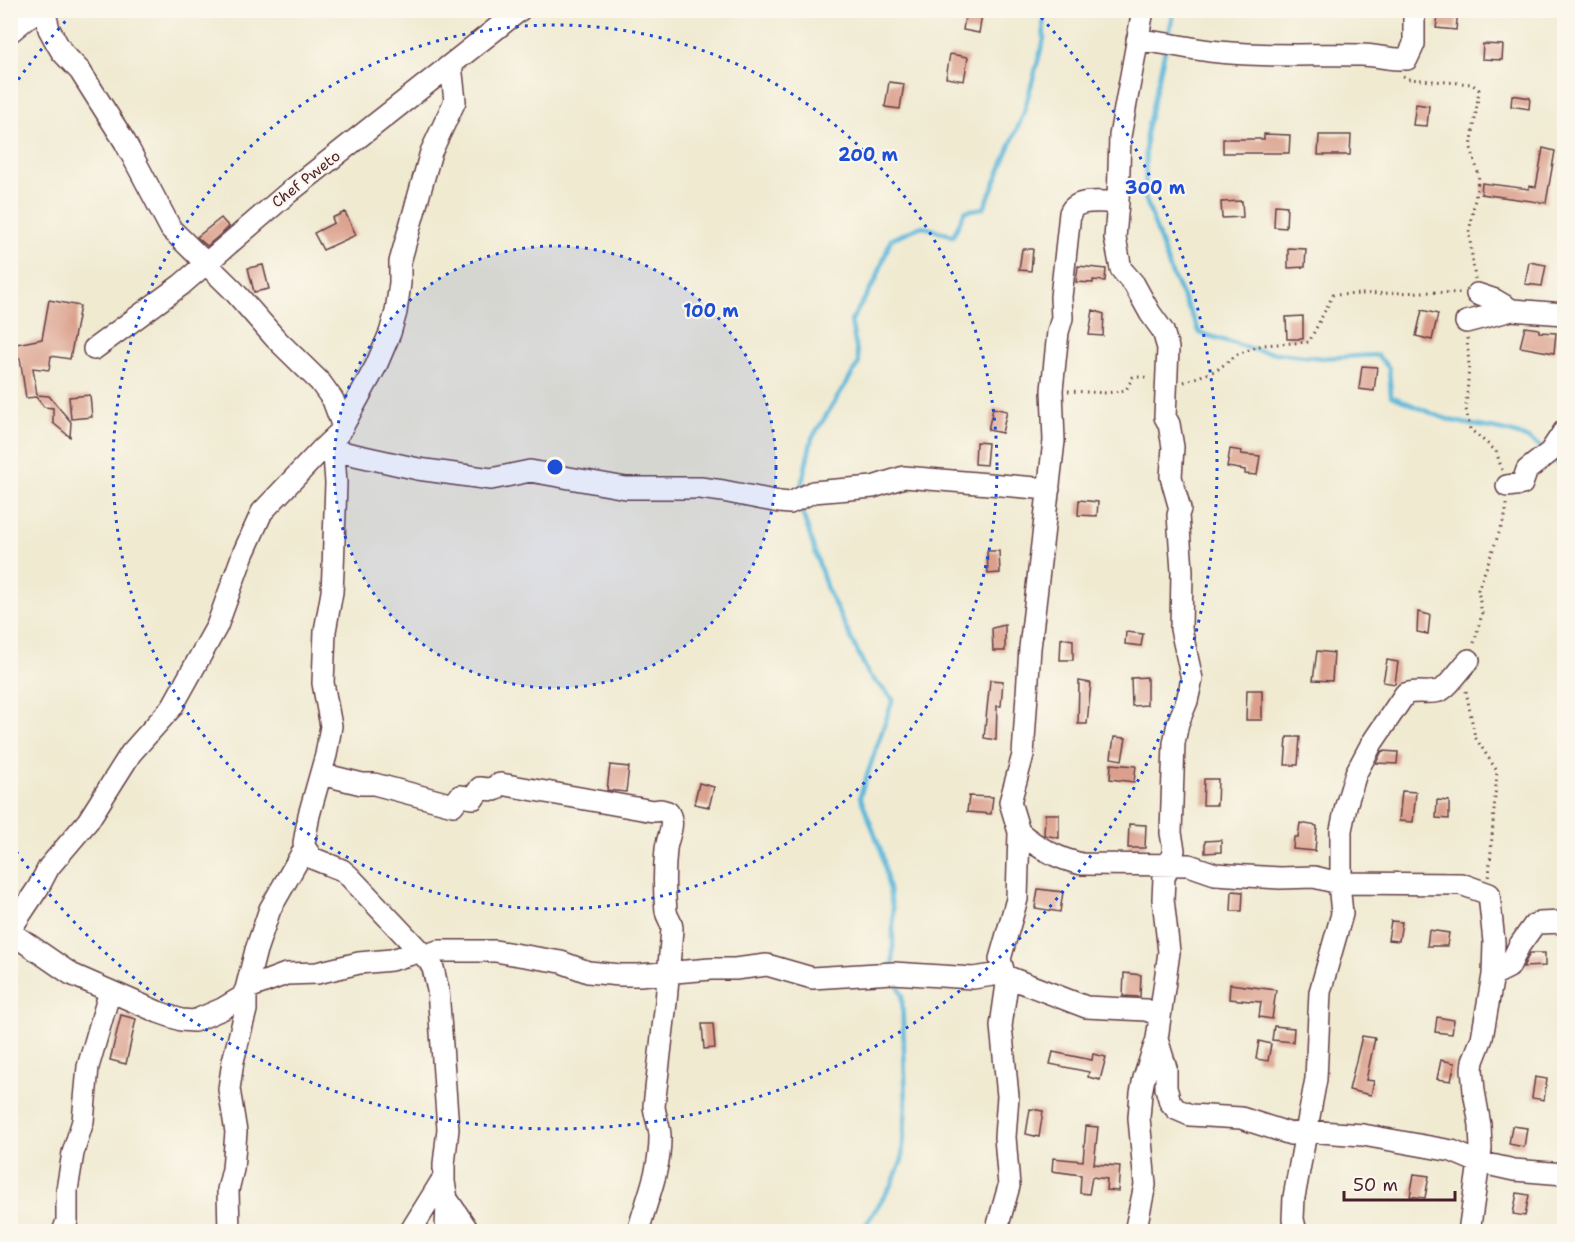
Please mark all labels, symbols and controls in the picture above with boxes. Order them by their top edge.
text: 200 m [838,143,899,167]
street label: Chef Pweto [267,146,345,212]
text: 300 m [1125,176,1186,200]
text: 100 m [683,299,739,323]
centre of rings [545,457,565,477]
scale bar [1344,1164,1455,1202]
text: 50 m [1353,1173,1398,1197]

